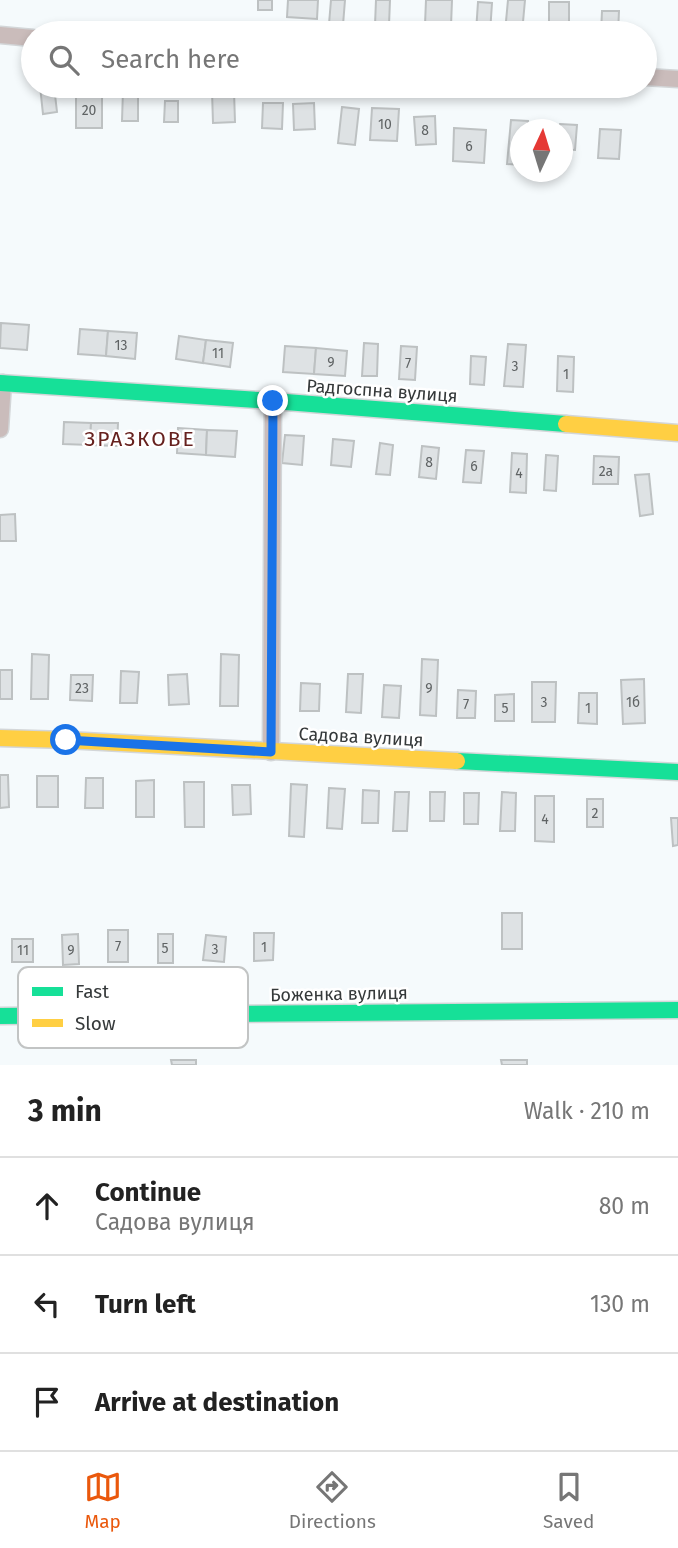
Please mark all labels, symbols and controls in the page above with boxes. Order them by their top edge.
search box [21,21,657,98]
icon: search [45,41,83,79]
text: Search here [101,44,240,75]
house number: 20 [82,102,97,119]
house number: 10 [378,116,392,133]
north arrow [510,119,573,182]
house number: 8 [421,122,429,139]
house number: 6 [465,138,473,155]
house number: 13 [114,337,128,354]
house number: 11 [212,345,224,362]
house number: 9 [327,354,335,371]
house number: 7 [405,355,411,372]
house number: 3 [512,358,519,375]
house number: 1 [563,366,569,383]
street label: Радгоспна вулиця [306,375,458,407]
route end [257,385,288,416]
district label: ЗРАЗКОВЕ [84,426,196,452]
house number: 8 [425,454,433,471]
house number: 6 [470,458,478,475]
house number: 2а [599,463,613,480]
house number: 4 [515,465,523,482]
house number: 23 [75,680,89,697]
house number: 9 [425,680,433,697]
house number: 3 [541,694,548,711]
house number: 1б [626,694,640,711]
house number: 7 [463,696,469,713]
house number: 5 [501,700,509,717]
house number: 1 [585,700,591,717]
street label: Садова вулиця [298,723,424,751]
route start [50,724,81,755]
house number: 2 [592,805,599,822]
house number: 4 [541,811,549,828]
house number: 7 [115,938,121,955]
house number: 1 [261,939,267,956]
house number: 5 [161,940,169,957]
house number: 3 [212,941,219,958]
house number: 11 [17,942,29,959]
house number: 9 [67,942,75,959]
legend [18,967,248,1048]
text: Fast [75,980,109,1003]
street label: Боженка вулиця [270,982,408,1006]
text: Slow [75,1012,116,1035]
text: 3 min [28,1093,102,1129]
text: Walk · 210 m [524,1097,650,1125]
text: Continue [95,1177,201,1208]
icon: ahead [28,1187,66,1225]
text: 80 m [599,1192,650,1220]
text: Садова вулиця [95,1208,255,1236]
icon: left [28,1285,66,1323]
text: Turn left [95,1289,196,1320]
text: 130 m [590,1290,650,1318]
icon: arrive [28,1383,66,1421]
text: Arrive at destination [95,1387,339,1418]
tab: Map [84,1468,122,1533]
tab: Directions [289,1468,376,1533]
tab: Saved [543,1468,594,1533]

